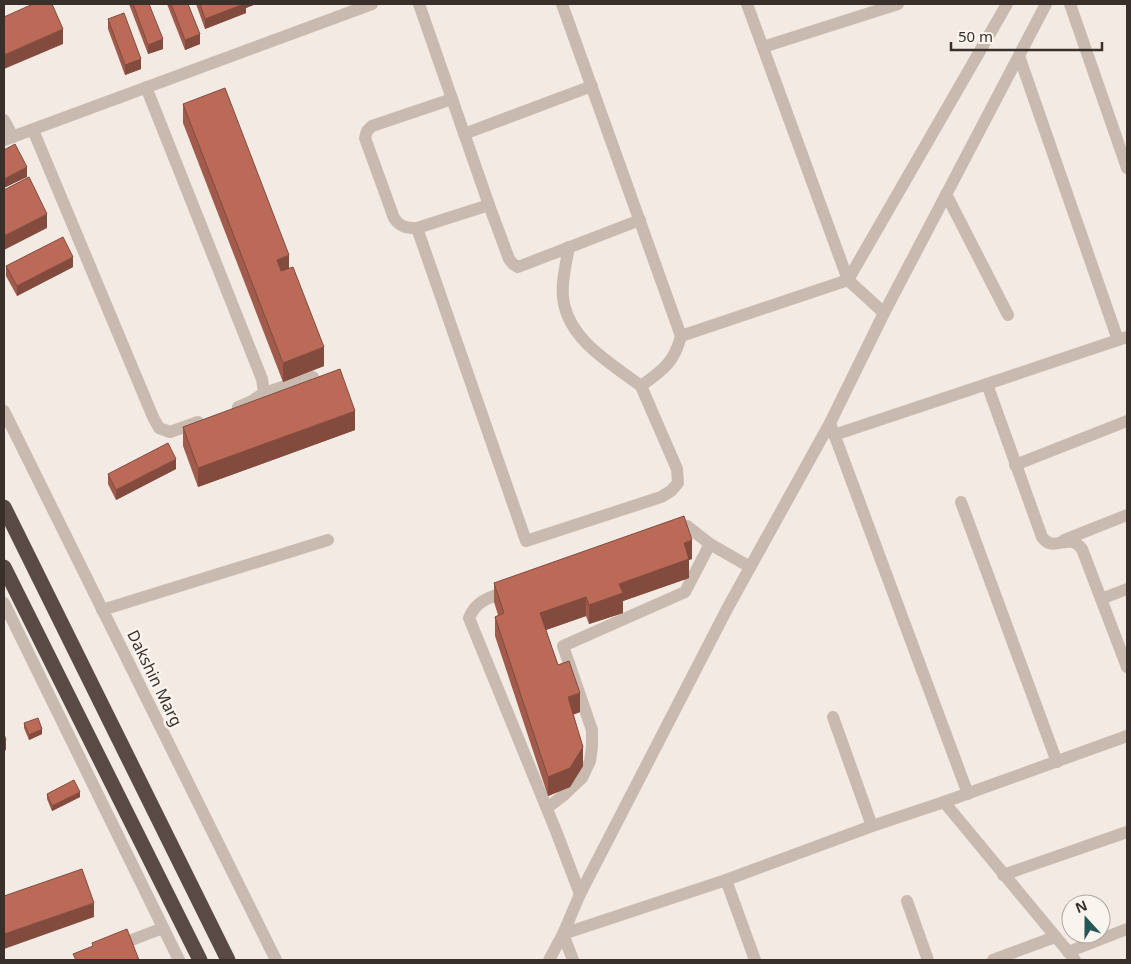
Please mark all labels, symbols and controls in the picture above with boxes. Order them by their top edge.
scale bar [951,20,1102,52]
text: 50 m [958,26,993,46]
street label: Dakshin Marg [122,626,188,730]
north arrow [1061,894,1111,944]
text: N [1072,895,1090,917]

